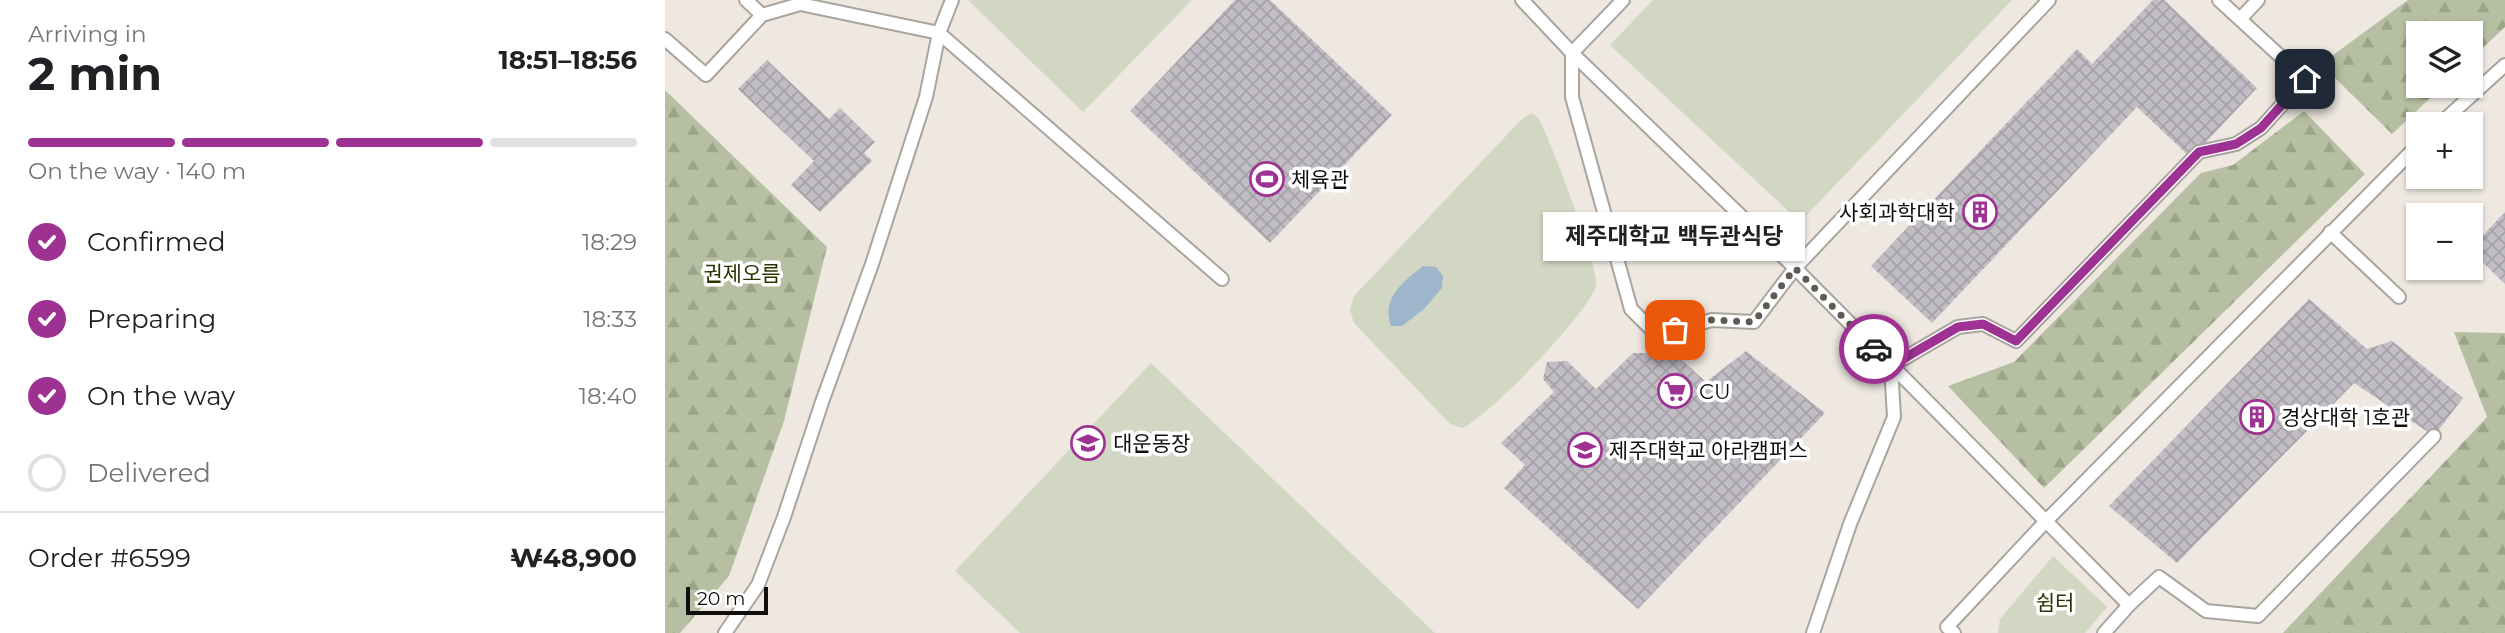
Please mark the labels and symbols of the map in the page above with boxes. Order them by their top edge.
pin [2275,49,2335,109]
sports icon: 체육관 [1248,160,1286,198]
place label: 체육관 [1291,167,1349,192]
building icon: 사회과학대학 [1961,193,1999,231]
place label: 사회과학대학 [1839,200,1955,225]
callout: 제주대학교 백두관식당 [1544,211,1806,260]
park label: 권제오름 [703,261,781,286]
pin [1645,300,1705,360]
courier [1839,314,1909,384]
supermarket icon: CU [1656,372,1694,410]
place label: CU [1699,379,1731,404]
building icon: 경상대학 1호관 [2238,398,2276,436]
place label: 경상대학 1호관 [2281,405,2410,430]
school or university icon: 대운동장 [1069,424,1107,462]
place label: 대운동장 [1113,431,1190,456]
school or university icon: 제주대학교 아라캠퍼스 [1566,431,1604,469]
place label: 제주대학교 아라캠퍼스 [1609,438,1808,463]
scale bar [686,584,768,616]
park label: 쉼터 [2036,590,2074,615]

